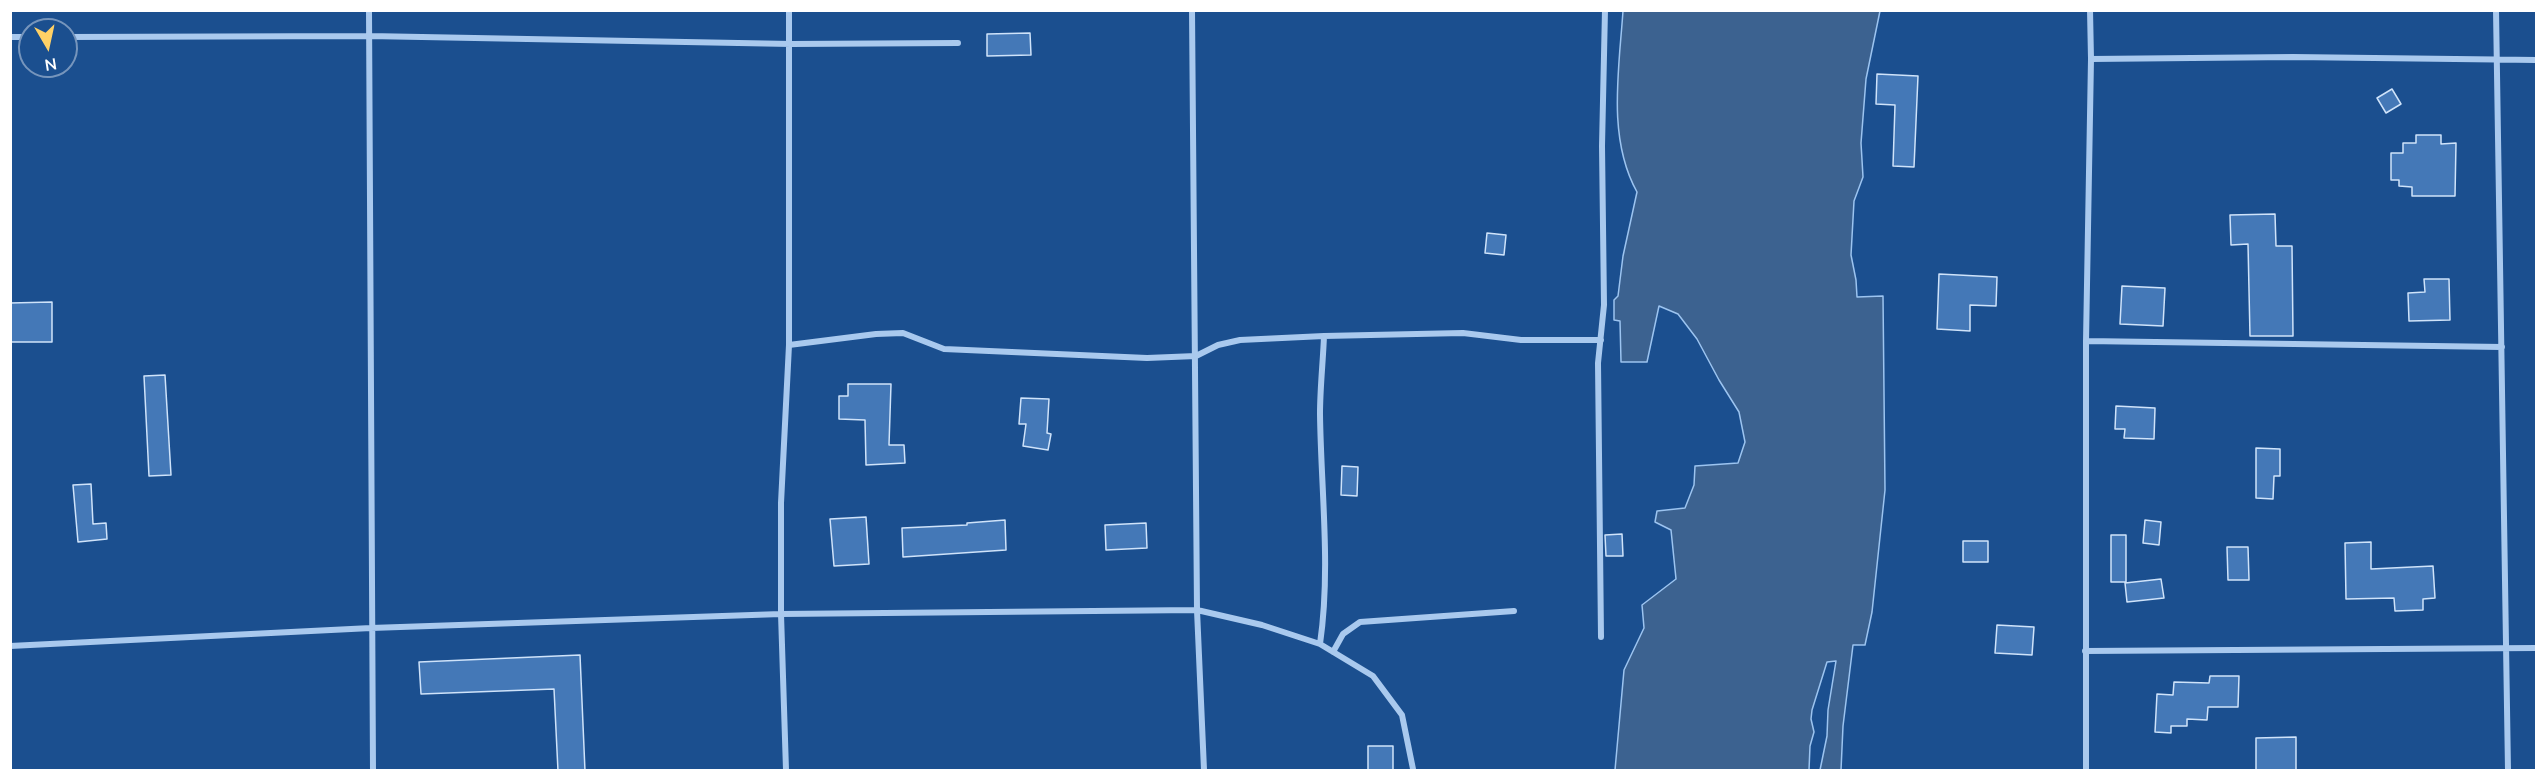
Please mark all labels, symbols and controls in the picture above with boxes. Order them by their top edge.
north arrow [18,18,78,78]
text: N [43,52,58,76]

